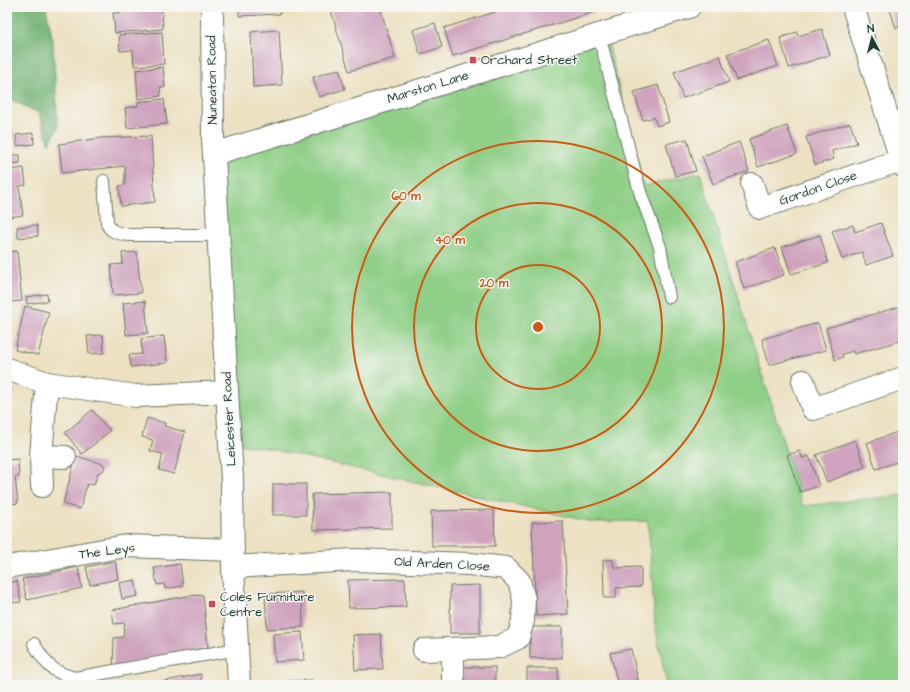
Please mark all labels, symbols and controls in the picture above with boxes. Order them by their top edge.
north arrow [852,18,892,58]
text: N [867,21,875,36]
street label: Nuneaton Road [202,35,222,125]
place label: Orchard Street [481,51,578,69]
marker: Orchard Street [468,55,478,65]
street label: Marston Lane [385,66,471,108]
street label: Gordon Close [777,166,859,210]
text: 60 m [391,188,421,205]
text: 40 m [435,232,466,249]
text: 20 m [479,275,509,292]
centre of rings [531,320,545,334]
street label: Leicester Road [218,371,240,467]
street label: The Leys [78,539,137,564]
street label: Old Arden Close [394,553,490,575]
place label: Coles Furniture Centre [220,588,315,621]
marker: Coles Furniture Centre [207,599,217,609]

